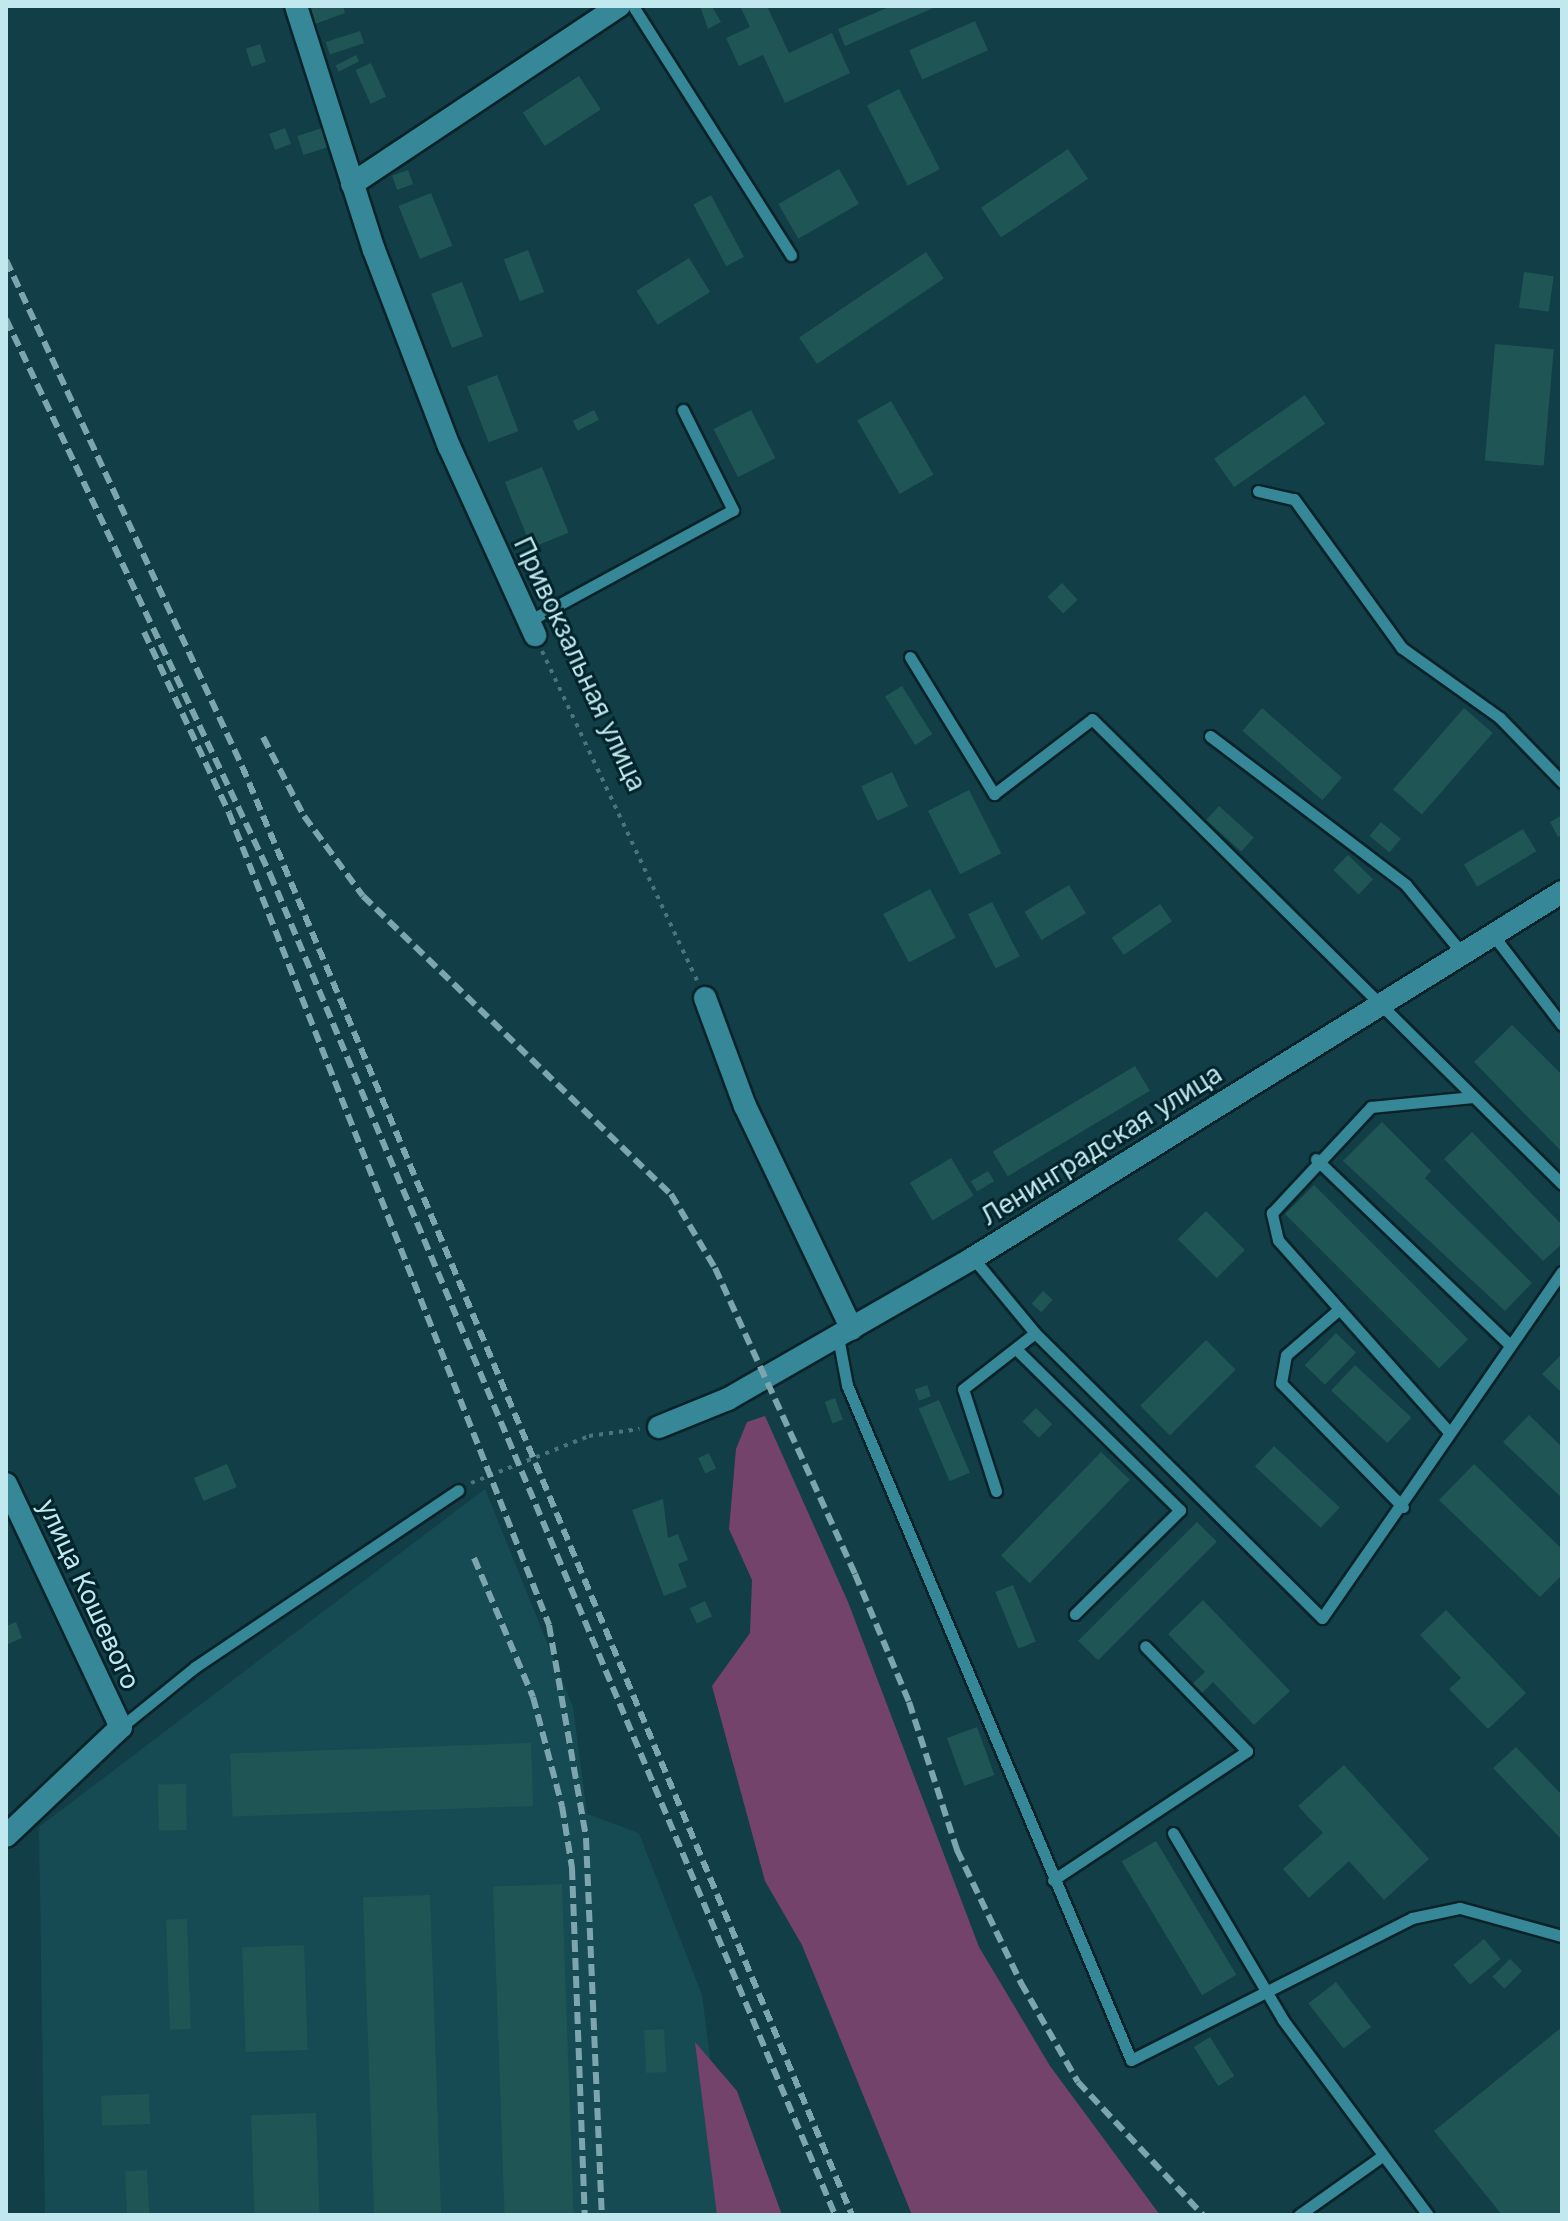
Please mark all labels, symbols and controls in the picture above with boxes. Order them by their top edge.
street label: Привокзальная улица [507,532,653,796]
street label: Ленинградская улица [975,1058,1227,1232]
street label: улица Кошевого [31,1494,147,1694]

